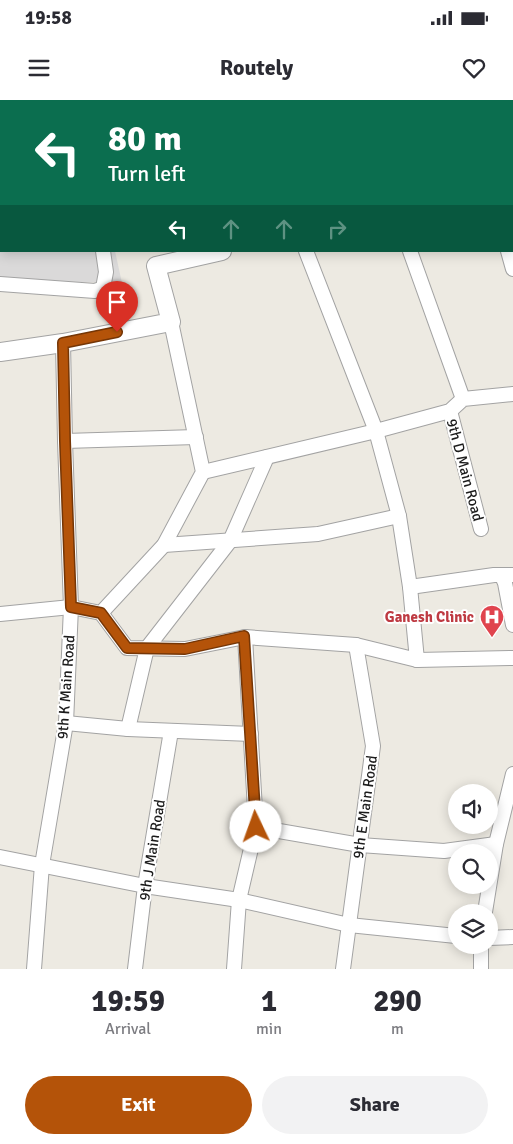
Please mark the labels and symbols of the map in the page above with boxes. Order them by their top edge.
pin [96,281,138,332]
street label: 9th D Main Road [443,417,487,523]
hospital icon: Ganesh Clinic [479,604,505,638]
place label: Ganesh Clinic [385,608,474,626]
street label: 9th K Main Road [53,634,79,740]
street label: 9th E Main Road [349,754,381,860]
street label: 9th J Main Road [135,798,169,902]
position arrow [229,800,281,852]

